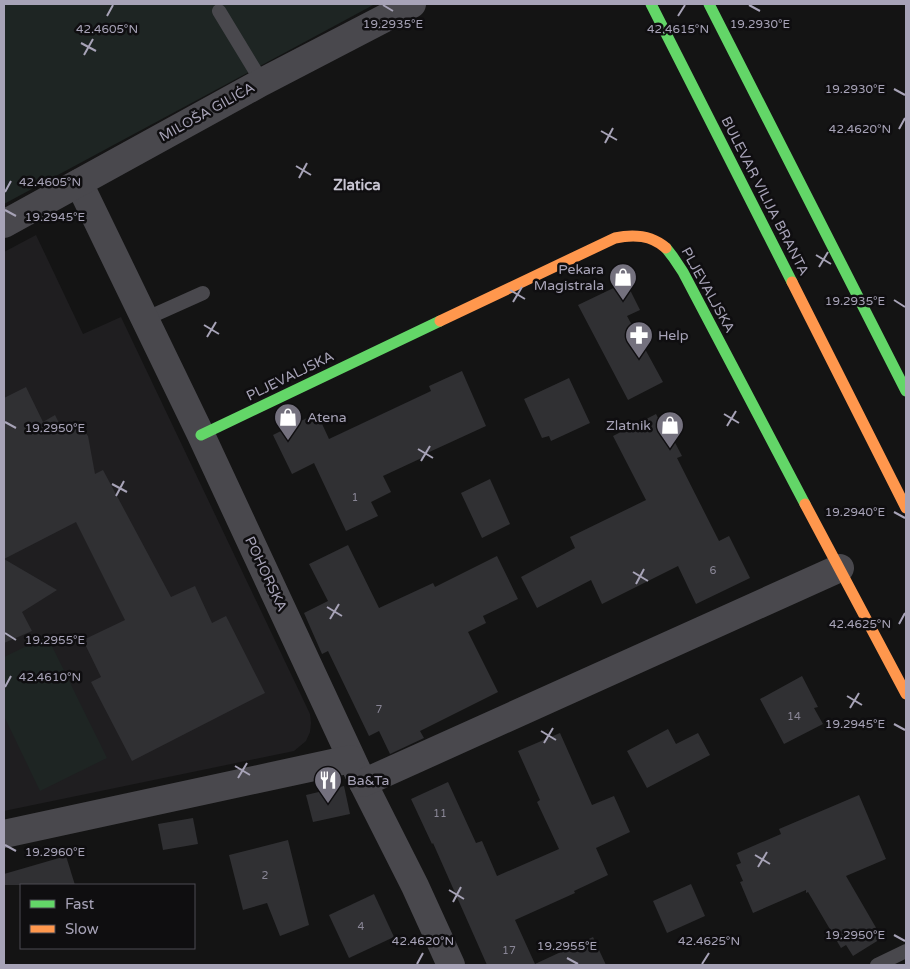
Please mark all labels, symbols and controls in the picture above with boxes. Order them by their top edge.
text: 19.2935°E [363,17,423,31]
text: 19.2930°E [730,17,791,31]
text: 42.4605°N [76,22,138,36]
text: 42.4615°N [647,22,709,36]
street label: MILOŠA GILIĆA [156,79,258,145]
text: 19.2930°E [825,82,886,96]
street label: BULEVAR VILIJA BRANTA [717,114,813,278]
text: 42.4620°N [829,122,891,136]
text: 42.4605°N [19,175,81,189]
district label: Zlatica [333,176,381,194]
text: 19.2945°E [25,210,85,224]
street label: PLJEVALJSKA [677,244,739,336]
place label: Pekara Magistrala [534,261,604,294]
shop icon: Pekara Magistrala [608,262,638,301]
text: 19.2935°E [825,294,885,308]
pharmacy icon: Help [624,320,654,359]
place label: Help [658,327,689,344]
street label: PLJEVALJSKA [243,347,337,405]
shop icon: Atena [273,402,303,441]
place label: Atena [307,409,347,426]
shop icon: Zlatnik [655,410,685,449]
place label: Zlatnik [606,417,651,434]
text: 19.2950°E [25,421,86,435]
house number: 1 [352,491,358,504]
text: 19.2940°E [825,505,886,519]
street label: POHORSKA [241,534,291,614]
house number: 6 [710,564,717,577]
text: 42.4625°N [829,617,891,631]
text: 19.2955°E [25,633,85,647]
text: 42.4610°N [19,670,81,684]
house number: 7 [376,703,383,716]
house number: 14 [787,710,801,723]
text: 19.2945°E [825,717,885,731]
restaurant icon: Ba&Ta [313,765,343,804]
place label: Ba&Ta [347,772,389,789]
house number: 11 [433,807,447,820]
text: 19.2960°E [25,845,86,859]
house number: 2 [262,869,269,882]
legend [20,884,195,949]
text: Fast [65,895,95,913]
text: Slow [65,920,99,938]
house number: 4 [358,920,365,933]
text: 19.2950°E [825,928,886,942]
text: 42.4620°N [392,934,454,948]
text: 42.4625°N [678,934,740,948]
text: 19.2955°E [537,939,597,953]
house number: 17 [502,944,516,957]

